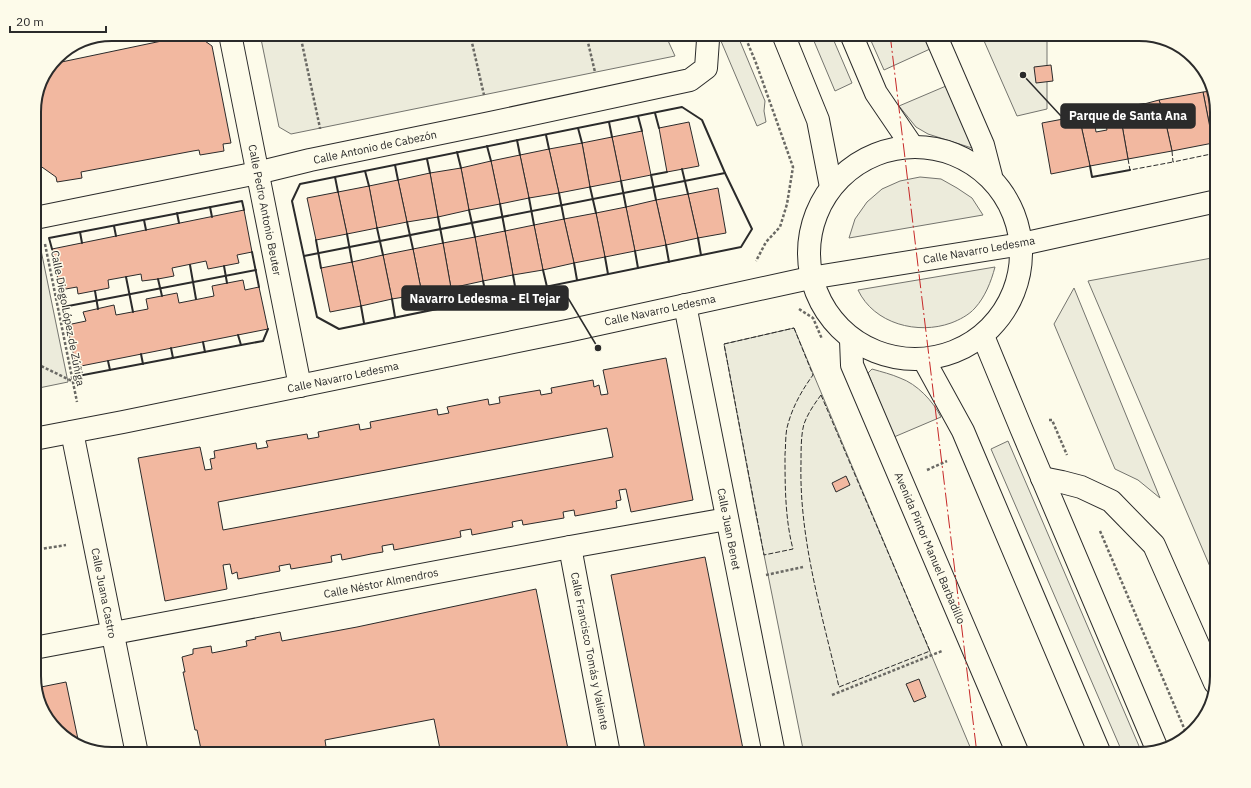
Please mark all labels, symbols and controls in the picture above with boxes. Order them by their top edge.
scale bar [10,8,106,34]
text: 20 m [16,14,44,29]
callout: Parque de Santa Ana [1061,104,1195,128]
text: Parque de Santa Ana [1069,108,1187,123]
street label: Calle Antonio de Cabezón [312,127,438,167]
street label: Calle Pedro Antonio Beuter [245,143,285,277]
street label: Calle Navarro Ledesma [922,233,1036,267]
street label: Calle Diego López de Zúñiga [48,249,88,387]
callout: Navarro Ledesma - El Tejar [402,286,568,310]
text: Navarro Ledesma - El Tejar [410,291,561,306]
street label: Calle Navarro Ledesma [603,291,717,329]
street label: Calle Navarro Ledesma [286,358,400,396]
street label: Avenida Pintor Manuel Barbadillo [892,470,968,626]
street label: Calle Juan Benet [714,487,744,571]
street label: Calle Juana Castro [88,547,120,639]
street label: Calle Néstor Almendros [322,565,440,601]
street label: Calle Francisco Tomás y Valiente [568,571,612,731]

